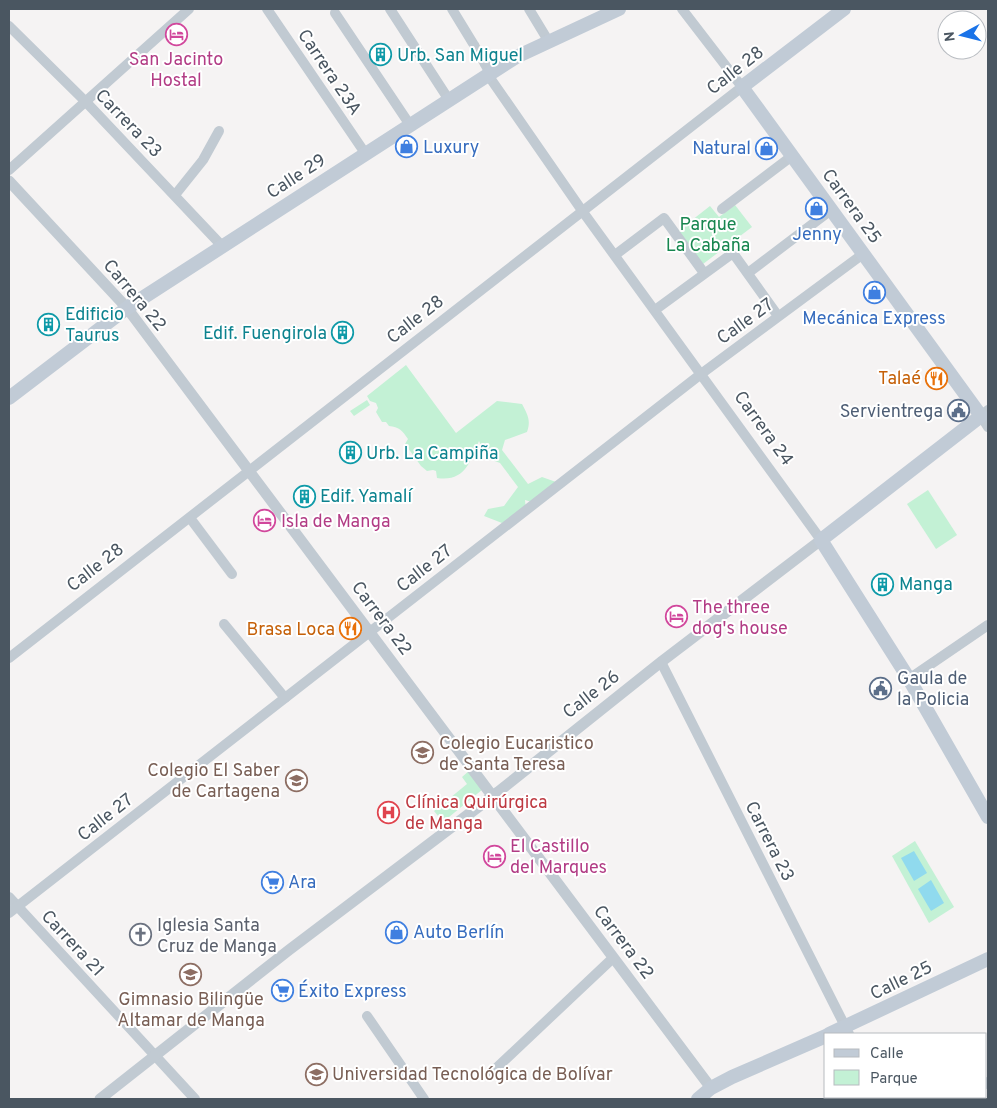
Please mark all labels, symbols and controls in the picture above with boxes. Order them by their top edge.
north arrow [937,10,987,60]
hotel icon: San Jacinto Hostal [164,22,188,46]
street label: Carrera 23A [292,25,366,120]
text: N [942,30,960,42]
street label: Calle 28 [703,42,769,101]
building icon: Urb. San Miguel [369,43,393,67]
place label: Urb. San Miguel [397,45,523,68]
place label: San Jacinto Hostal [129,49,223,93]
street label: Carrera 23 [89,85,166,163]
shop icon: Luxury [395,135,419,159]
shop icon: Natural [755,136,779,160]
place label: Luxury [423,137,479,160]
place label: Natural [692,138,751,161]
street label: Calle 29 [263,150,331,205]
street label: Carrera 25 [816,165,886,249]
shop icon: Jenny [805,197,829,221]
park label: Parque La Cabaña [666,214,750,258]
place label: Jenny [792,224,842,247]
street label: Carrera 22 [97,255,171,337]
shop icon: Mecánica Express [862,281,886,305]
street label: Calle 28 [383,291,449,350]
street label: Calle 27 [713,294,779,351]
place label: Edificio Taurus [65,304,124,348]
place label: Mecánica Express [802,308,946,331]
building icon: Edificio Taurus [37,312,61,336]
building icon: Edif. Fuengirola [331,321,355,345]
place label: Edif. Fuengirola [203,323,327,346]
restaurant icon: Talaé [925,366,949,390]
place label: Talaé [878,368,921,391]
street label: Carrera 24 [728,387,798,471]
public building icon: Servientrega [947,399,971,423]
place label: Servientrega [840,401,943,424]
building icon: Urb. La Campiña [338,441,362,465]
place label: Urb. La Campiña [366,443,499,466]
building icon: Edif. Yamalí [292,484,316,508]
place label: Edif. Yamalí [320,486,414,509]
hotel icon: Isla de Manga [253,509,277,533]
place label: Isla de Manga [281,511,390,534]
street label: Calle 28 [63,539,129,598]
street label: Calle 27 [392,540,457,598]
building icon: Manga [871,572,895,596]
place label: Manga [899,574,953,597]
street label: Carrera 22 [345,577,416,661]
place label: The three dog's house [692,597,788,641]
hotel icon: The three dog's house [664,605,688,629]
restaurant icon: Brasa Loca [339,617,363,641]
place label: Brasa Loca [246,619,335,642]
street label: Calle 26 [559,666,625,725]
place label: Gaula de la Policia [897,668,969,712]
public building icon: Gaula de la Policia [869,676,893,700]
place label: Colegio Eucaristico de Santa Teresa [439,733,594,777]
school or university icon: Colegio Eucaristico de Santa Teresa [411,741,435,765]
place label: Colegio El Saber de Cartagena [147,760,280,804]
school or university icon: Colegio El Saber de Cartagena [284,768,308,792]
street label: Calle 27 [73,789,138,847]
place label: Clínica Quirúrgica de Manga [405,792,548,836]
street label: Carrera 23 [739,798,799,886]
hospital icon: Clínica Quirúrgica de Manga [377,800,401,824]
place label: El Castillo del Marques [510,836,607,880]
hotel icon: El Castillo del Marques [482,844,506,868]
supermarket icon: Ara [260,870,284,894]
place label: Ara [288,872,316,895]
street label: Carrera 22 [587,901,658,985]
street label: Carrera 21 [35,906,109,982]
place label: Iglesia Santa Cruz de Manga [157,915,277,959]
shop icon: Auto Berlín [385,920,409,944]
place label: Auto Berlín [413,922,504,945]
church icon: Iglesia Santa Cruz de Manga [129,923,153,947]
street label: Calle 25 [867,956,937,1006]
school or university icon: Gimnasio Bilingüe Altamar de Manga [179,962,203,986]
supermarket icon: Éxito Express [270,979,294,1003]
place label: Éxito Express [298,979,407,1004]
place label: Gimnasio Bilingüe Altamar de Manga [117,989,265,1033]
legend [824,1033,987,1098]
text: Calle [870,1045,904,1064]
school or university icon: Universidad Tecnológica de Bolívar [304,1062,328,1086]
place label: Universidad Tecnológica de Bolívar [332,1064,613,1087]
text: Parque [870,1070,918,1089]

